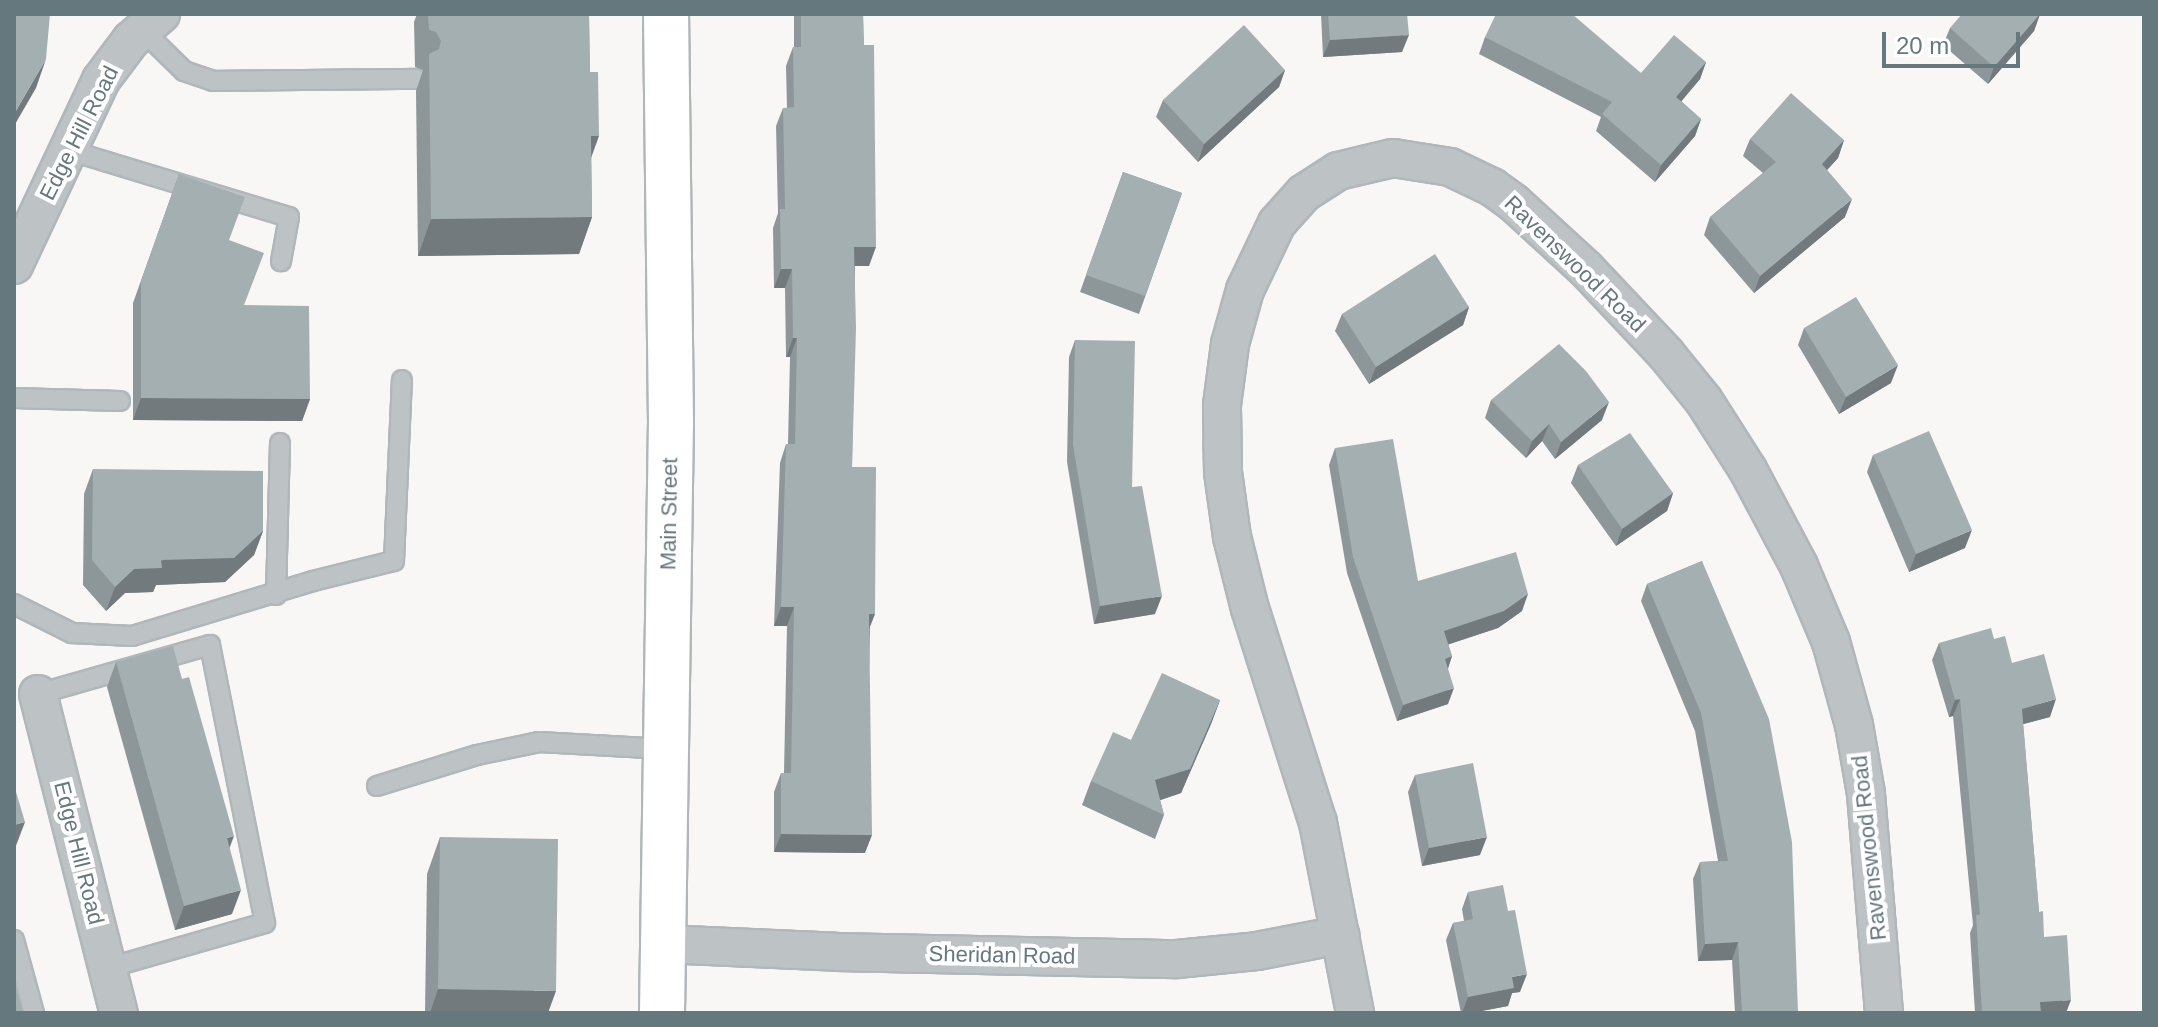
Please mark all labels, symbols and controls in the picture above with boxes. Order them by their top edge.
scale bar [1886,16,2024,66]
text: 20 m [1896,32,1949,59]
street label: Edge Hill Road [34,62,124,204]
street label: Ravenswood Road [1499,190,1651,338]
street label: Main Street [655,458,683,570]
street label: Ravenswood Road [1846,754,1892,942]
street label: Edge Hill Road [48,779,110,927]
street label: Sheridan Road [928,941,1076,969]

